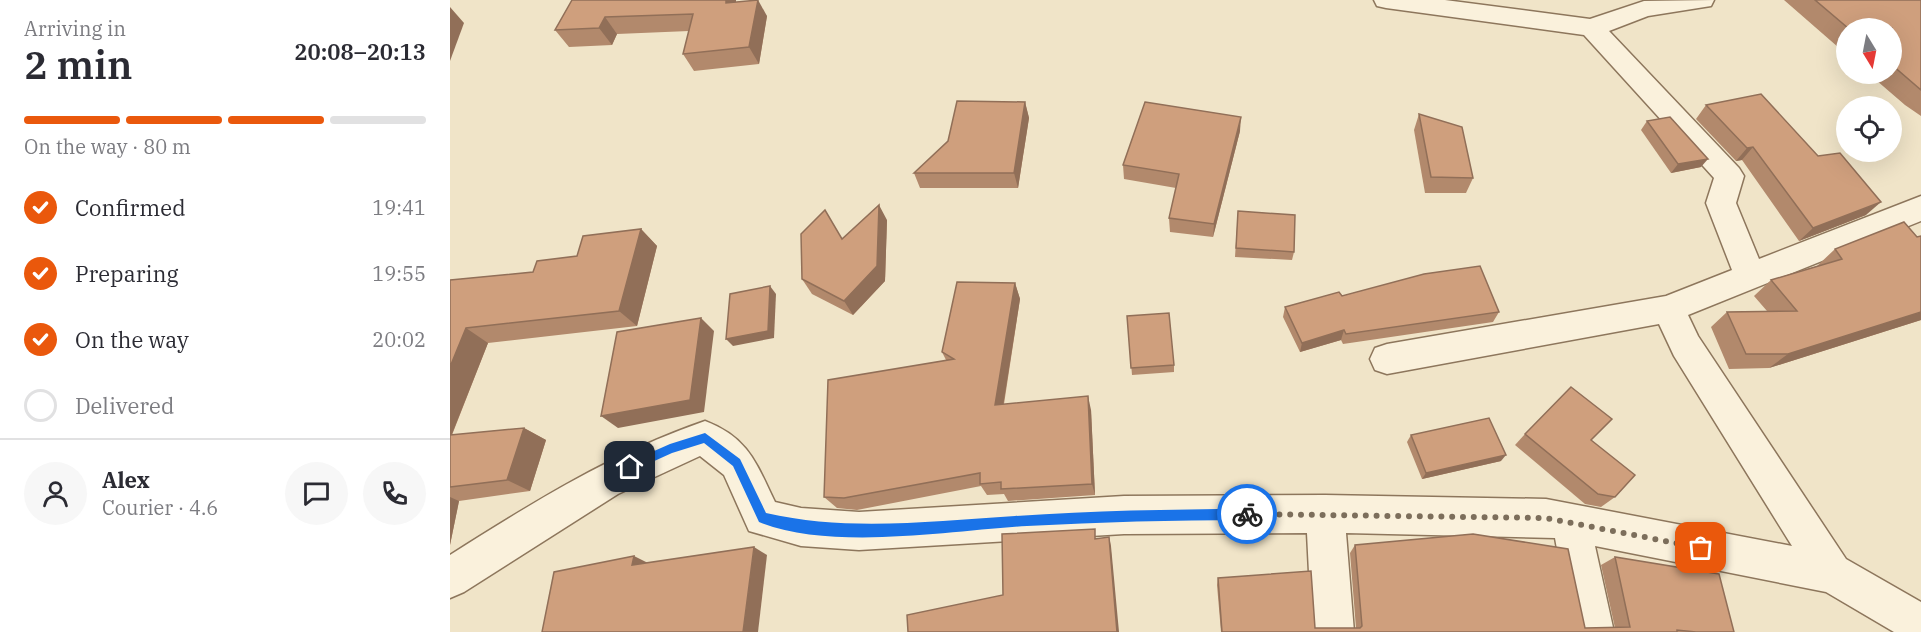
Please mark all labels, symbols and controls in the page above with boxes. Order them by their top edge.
text: Arriving in [24,15,126,42]
north arrow [1836,18,1902,84]
map controls [1836,18,1902,162]
text: 20:08–20:13 [294,37,426,66]
text: 2 min [24,39,132,90]
button: locate [1836,96,1902,162]
text: On the way · 80 m [24,133,191,160]
icon: check [24,191,57,224]
text: Confirmed [75,193,186,222]
text: 19:41 [372,194,426,221]
icon: check [24,257,57,290]
text: Preparing [75,259,179,288]
text: 19:55 [372,260,426,287]
icon: check [24,323,57,356]
text: On the way [75,325,189,354]
text: 20:02 [372,326,426,353]
text: Delivered [75,391,174,420]
pin [604,441,655,492]
icon: home [613,450,646,483]
button: person [24,462,87,525]
button: chat [285,462,348,525]
button: phone [363,462,426,525]
text: Alex [102,465,150,494]
courier [1217,484,1277,544]
text: Courier · 4.6 [102,494,218,521]
icon: bike [1231,498,1264,531]
pin [1675,522,1726,573]
icon: bag [1684,531,1717,564]

